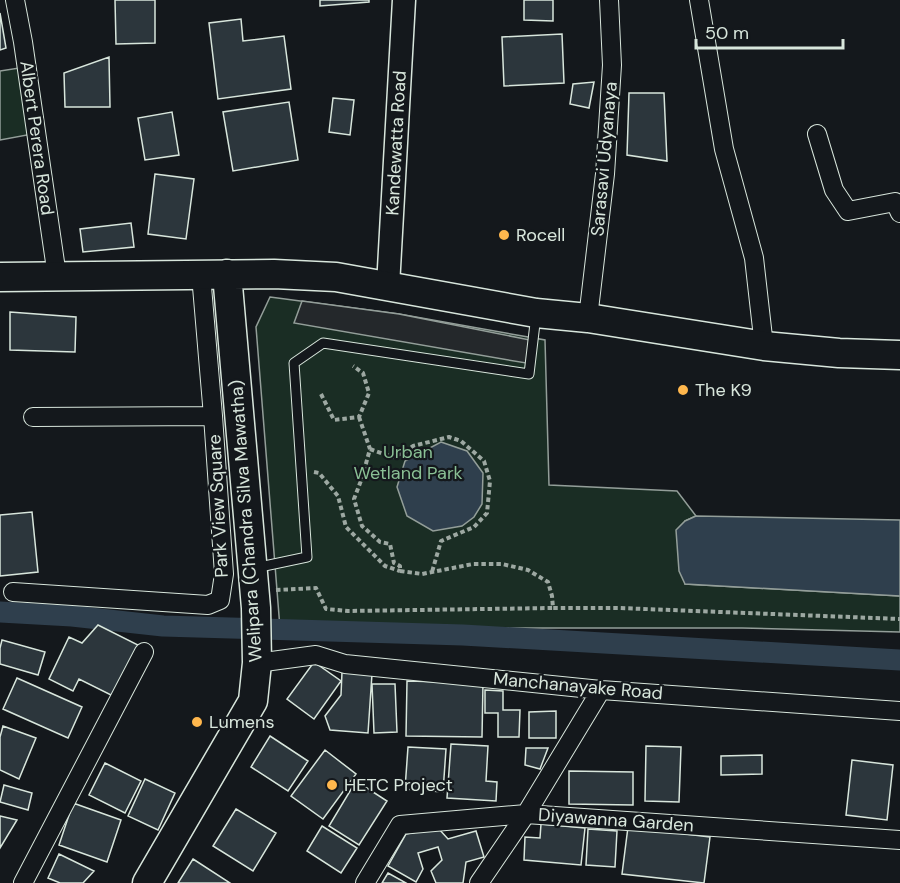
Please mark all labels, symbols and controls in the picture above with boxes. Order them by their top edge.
scale bar [696,12,843,50]
text: 50 m [705,21,749,45]
street label: Albert Perera Road [14,59,60,217]
street label: Kandewatta Road [380,70,412,216]
street label: Sarasavi Udyanaya [585,81,623,237]
place label: Rocell [516,223,565,247]
marker: Rocell [497,228,511,242]
place label: The K9 [695,378,752,402]
street label: Welipara (Chandra Silva Mawatha) [224,379,268,663]
marker: The K9 [676,383,690,397]
street label: Park View Square [202,434,234,578]
park label: Urban Wetland Park [353,440,463,485]
street label: Manchanayake Road [492,667,664,705]
place label: Lumens [209,710,274,734]
marker: Lumens [190,715,204,729]
place label: HETC Project [344,773,453,797]
marker: HETC Project [325,778,339,792]
street label: Diyawanna Garden [537,803,695,837]

